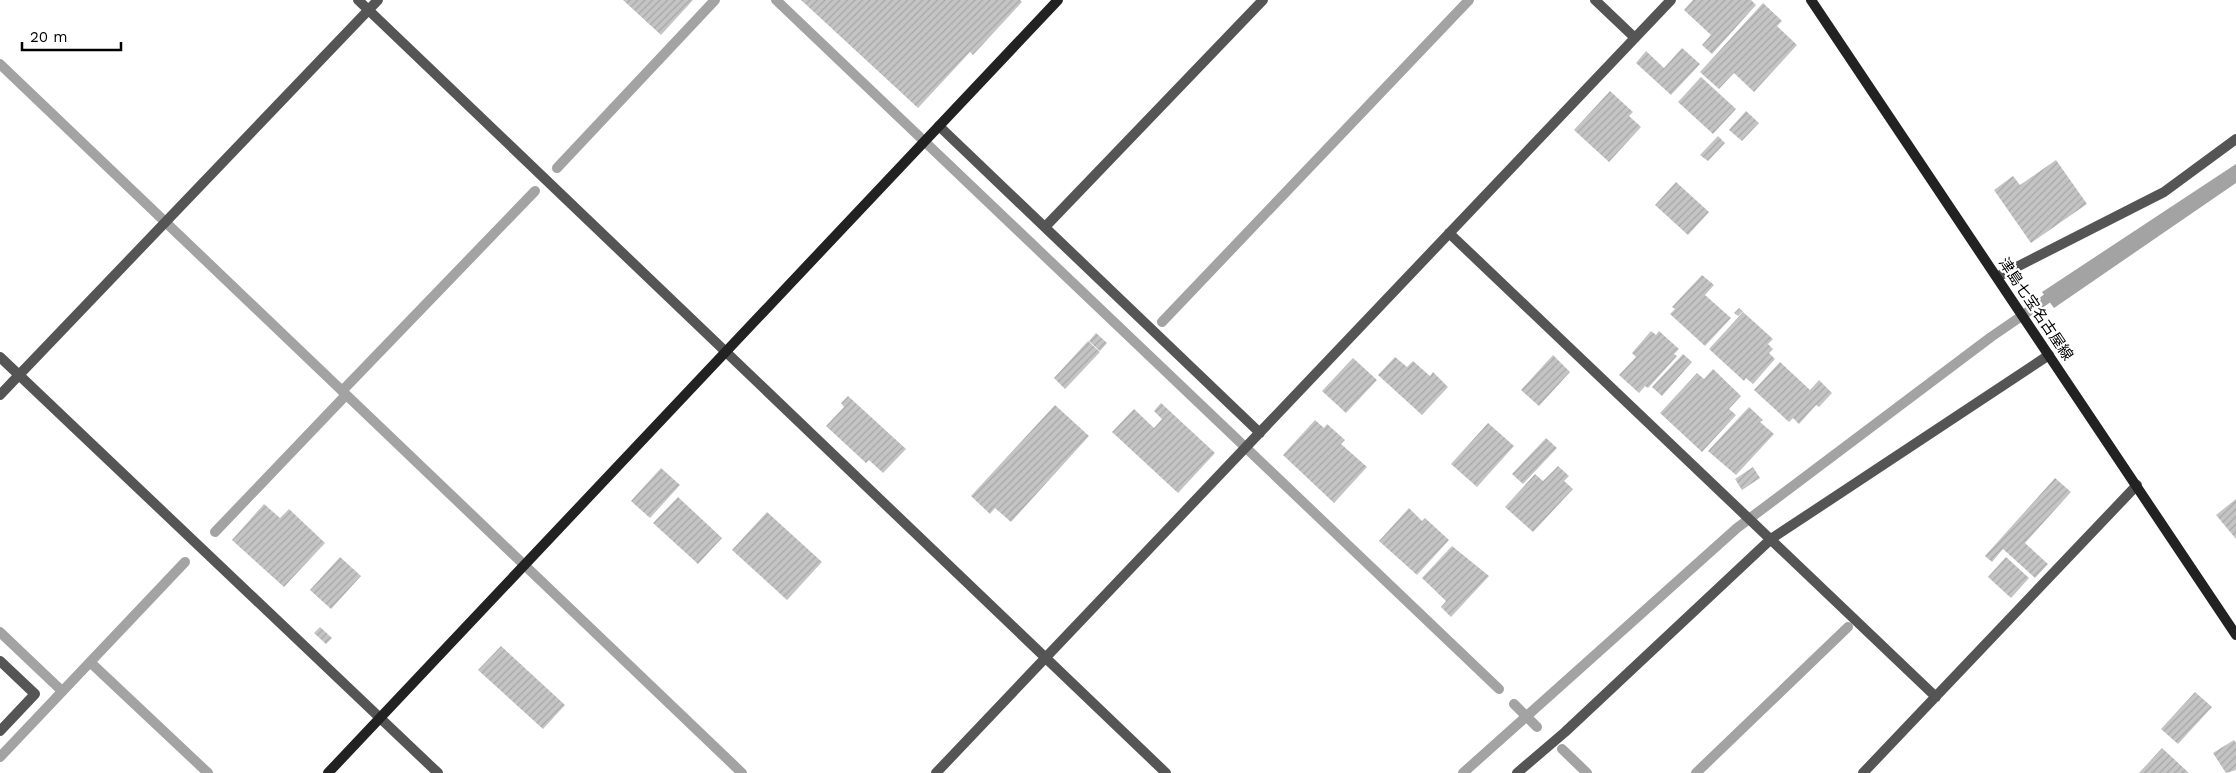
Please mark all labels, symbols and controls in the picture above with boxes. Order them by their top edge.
scale bar [22,20,121,52]
text: 20 m [30,28,68,46]
street label: 津島七宝名古屋線 [1995,254,2077,364]

